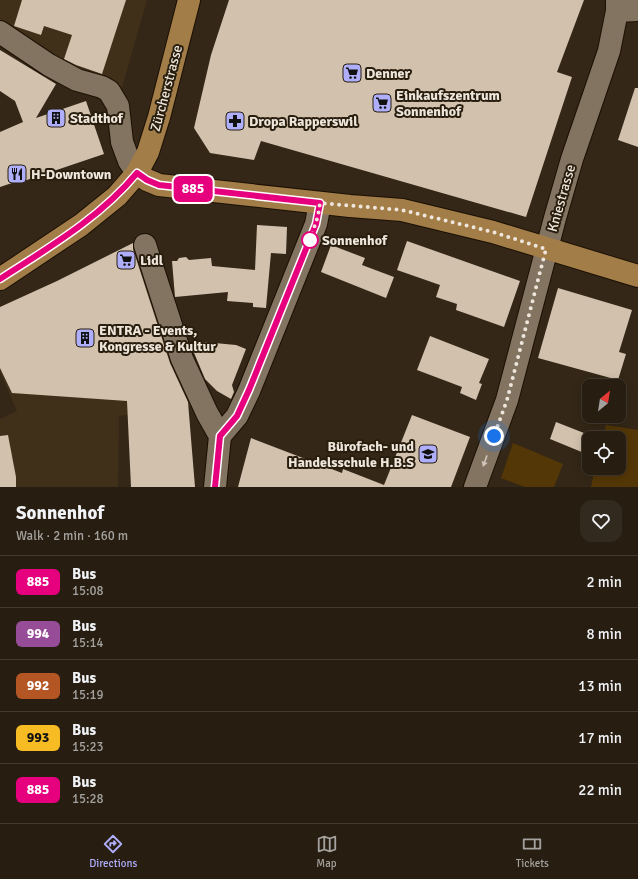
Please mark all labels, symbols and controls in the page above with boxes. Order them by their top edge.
street label: Zürcherstrasse [147,43,186,133]
supermarket icon: Denner [341,62,363,84]
place label: Denner [366,65,411,82]
place label: Einkaufszentrum Sonnenhof [396,87,500,120]
supermarket icon: Einkaufszentrum Sonnenhof [371,92,393,114]
building icon: Stadthof [45,107,67,129]
place label: Stadthof [70,110,124,127]
pharmacy icon: Dropa Rapperswil [224,110,246,132]
place label: Dropa Rapperswil [249,113,358,130]
restaurant icon: H-Downtown [6,163,28,185]
street label: Kniestrasse [544,163,579,234]
place label: H-Downtown [31,166,112,183]
line badge: 885 [170,176,216,202]
text: 885 [182,180,204,197]
marker: Sonnenhof [301,231,319,249]
place label: Sonnenhof [322,232,388,249]
supermarket icon: Lidl [115,249,137,271]
place label: Lidl [140,252,164,269]
place label: ENTRA - Events, Kongresse & Kultur [99,322,216,355]
building icon: ENTRA - Events, Kongresse & Kultur [74,327,96,349]
north arrow [582,379,626,423]
map controls [582,379,626,475]
your location [484,426,504,446]
button: locate [582,431,626,475]
place label: Bürofach- und Handelsschule H.B.S [288,438,414,471]
school or university icon: Bürofach- und Handelsschule H.B.S [417,443,439,465]
one-way arrow [481,455,487,467]
button: heart [580,500,622,542]
text: Sonnenhof [16,501,104,525]
text: Walk · 2 min · 160 m [16,528,128,544]
text: Bus [72,565,96,583]
text: 885 [27,573,49,590]
text: 2 min [586,573,622,591]
text: 15:08 [72,583,104,599]
text: Bus [72,617,96,635]
text: 994 [27,625,49,642]
text: 8 min [586,625,622,643]
text: 15:14 [72,635,104,651]
text: Bus [72,669,96,687]
text: 992 [27,677,49,694]
text: 13 min [578,677,622,695]
text: 15:19 [72,687,104,703]
text: Bus [72,721,96,739]
text: 993 [27,729,49,746]
text: 17 min [578,729,622,747]
text: 15:23 [72,739,104,755]
text: Bus [72,773,96,791]
text: 885 [27,781,49,798]
text: 22 min [578,781,622,799]
text: 15:28 [72,791,104,807]
tab: Directions [89,833,137,870]
tab: Map [316,833,338,870]
tab: Tickets [516,833,549,870]

